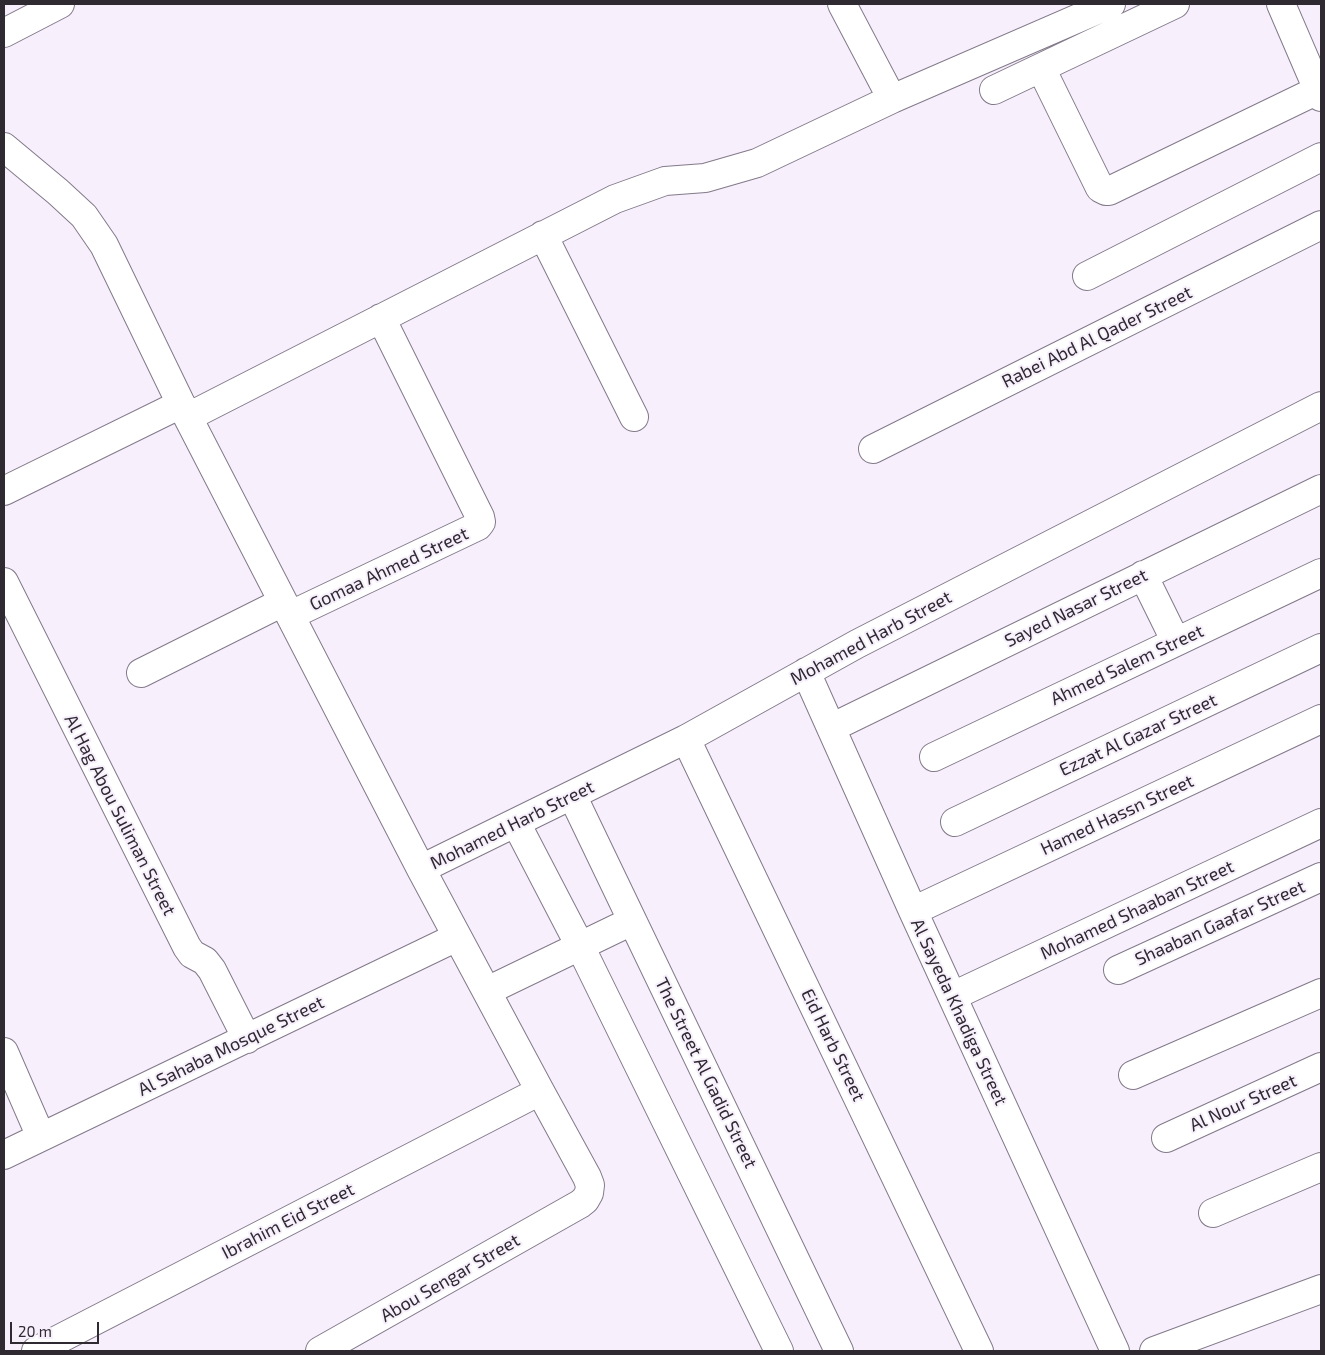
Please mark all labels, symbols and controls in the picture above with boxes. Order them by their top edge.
street label: Rabei Abd Al Qader Street [998,282,1196,392]
street label: Gomaa Ahmed Street [306,523,472,615]
street label: Sayed Nasar Street [1001,564,1151,652]
street label: Mohamed Harb Street [787,586,955,690]
street label: Ahmed Salem Street [1047,620,1207,710]
street label: Ezzat Al Gazar Street [1056,689,1220,781]
street label: Al Hag Abou Suliman Street [60,711,180,919]
street label: Hamed Hassn Street [1037,770,1197,860]
street label: Mohamed Harb Street [427,776,597,874]
street label: Mohamed Shaaban Street [1037,856,1237,964]
street label: Shaaban Gaafar Street [1132,876,1308,970]
street label: Al Sayeda Khadiga Street [906,915,1012,1109]
street label: The Street Al Gadid Street [650,974,762,1172]
street label: Eid Harb Street [796,985,870,1105]
street label: Al Sahaba Mosque Street [134,991,328,1101]
street label: Al Nour Street [1186,1070,1300,1136]
street label: Ibrahim Eid Street [218,1178,358,1264]
street label: Abou Sengar Street [377,1229,523,1327]
scale bar [12,1312,101,1344]
text: 20 m [18,1322,52,1340]

